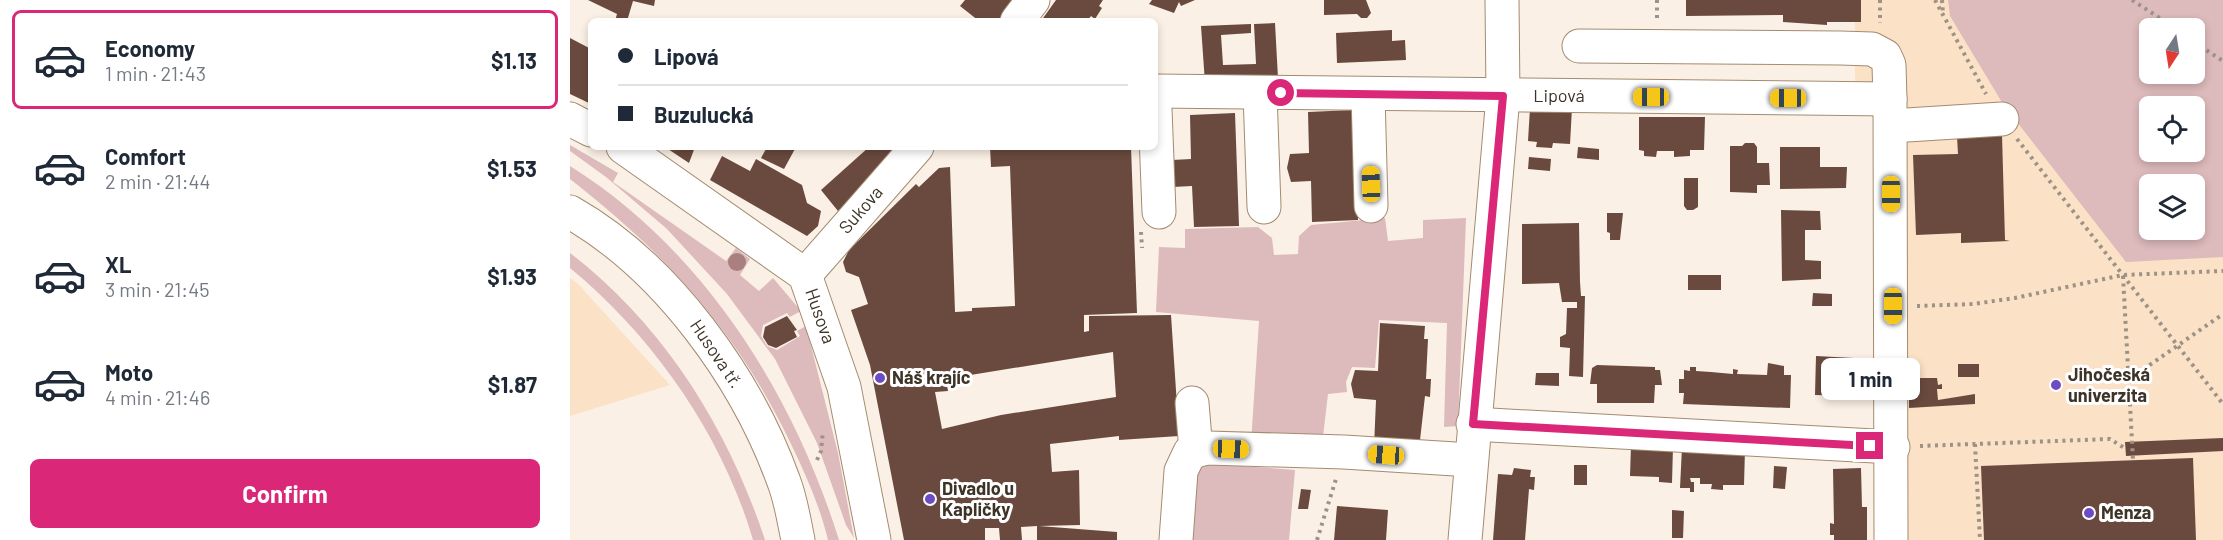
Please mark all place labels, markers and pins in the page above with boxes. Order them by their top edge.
place label: Jihočeská univerzita [2068,363,2150,406]
place label: Náš krajíc [892,366,971,388]
marker: Náš krajíc [873,371,887,385]
marker: Jihočeská univerzita [2049,378,2063,392]
place label: Divadlo u Kapličky [942,477,1014,520]
marker: Divadlo u Kapličky [923,492,937,506]
place label: Menza [2101,501,2151,523]
marker: Menza [2082,506,2096,520]

